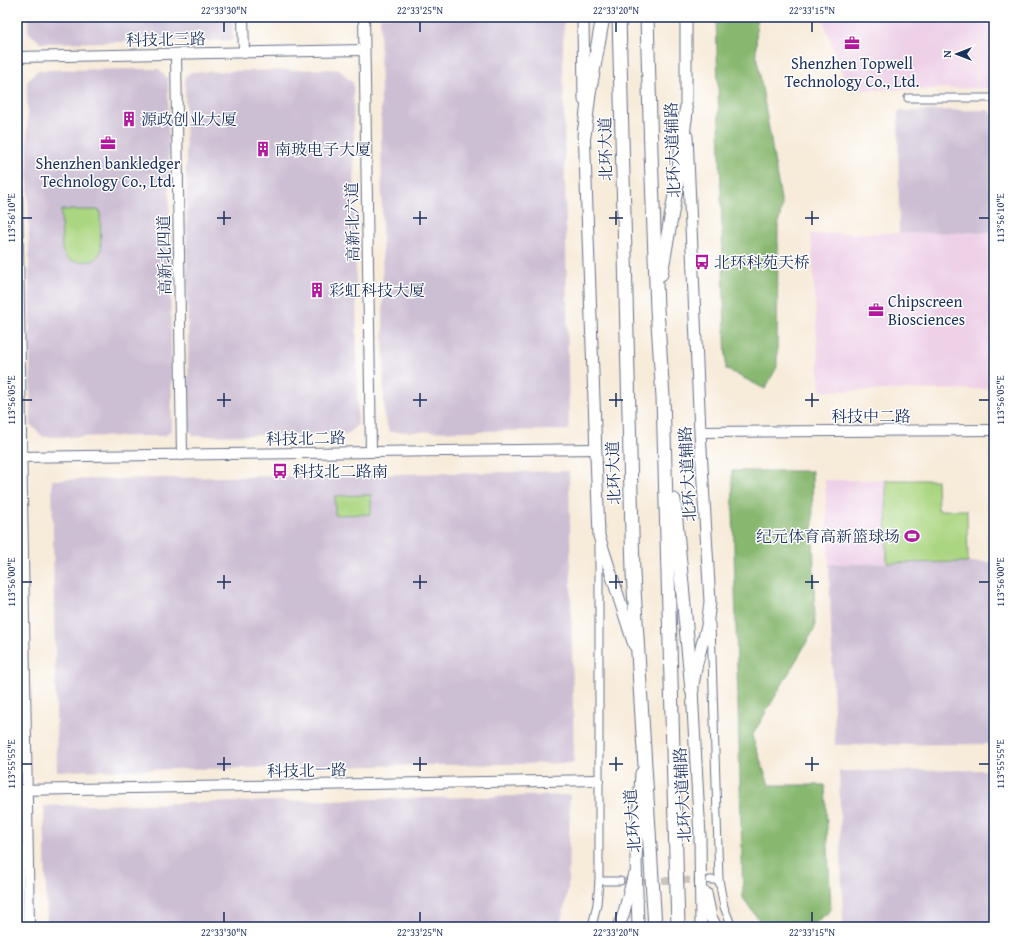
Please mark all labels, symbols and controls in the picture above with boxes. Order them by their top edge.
text: 22°33'30"N [201,3,247,18]
text: 22°33'25"N [397,3,443,18]
text: 22°33'20"N [593,3,639,18]
text: 22°33'15"N [789,3,835,18]
street label: 科技北三路 [126,26,206,52]
office icon: Shenzhen Topwell Technology Co., Ltd. [843,34,861,52]
north arrow [937,34,977,74]
text: N [939,50,955,58]
place label: Shenzhen Topwell Technology Co., Ltd. [785,51,920,93]
street label: 北环大道辅路 [658,102,686,198]
place label: 源政创业大厦 [141,107,237,131]
building icon: 源政创业大厦 [120,110,138,128]
street label: 北环大道 [592,117,618,181]
office icon: Shenzhen bankledger Technology Co., Ltd. [99,134,117,152]
place label: 南玻电子大厦 [275,137,371,161]
building icon: 南玻电子大厦 [254,140,272,158]
place label: Shenzhen bankledger Technology Co., Ltd. [36,151,181,193]
street label: 高新北六道 [339,182,365,262]
text: 113°56'10"E [4,193,19,243]
text: 113°56'10"E [993,193,1008,243]
street label: 高新北四道 [151,215,177,295]
place label: 北环科苑天桥 [714,250,810,274]
bus stop icon: 北环科苑天桥 [693,253,711,271]
place label: 彩虹科技大厦 [329,278,425,302]
building icon: 彩虹科技大厦 [308,281,326,299]
place label: Chipscreen Biosciences [888,289,965,331]
office icon: Chipscreen Biosciences [867,301,885,319]
text: 113°56'05"E [4,375,19,425]
text: 113°56'05"E [993,375,1008,425]
street label: 科技中二路 [831,404,911,428]
street label: 科技北二路 [266,425,346,451]
street label: 北环大道辅路 [673,425,701,523]
street label: 北环大道 [600,441,626,505]
place label: 科技北二路南 [292,459,388,483]
bus stop icon: 科技北二路南 [271,462,289,480]
place label: 纪元体育高新篮球场 [756,524,900,548]
sports icon: 纪元体育高新篮球场 [903,527,921,545]
text: 113°56'00"E [4,557,19,607]
text: 113°56'00"E [993,557,1008,607]
text: 113°55'55"E [4,739,19,789]
text: 113°55'55"E [993,739,1008,789]
street label: 北环大道辅路 [668,746,696,844]
street label: 科技北一路 [267,757,347,783]
street label: 北环大道 [618,788,646,854]
text: 22°33'30"N [201,925,247,940]
text: 22°33'25"N [397,925,443,940]
text: 22°33'20"N [593,925,639,940]
text: 22°33'15"N [789,925,835,940]

